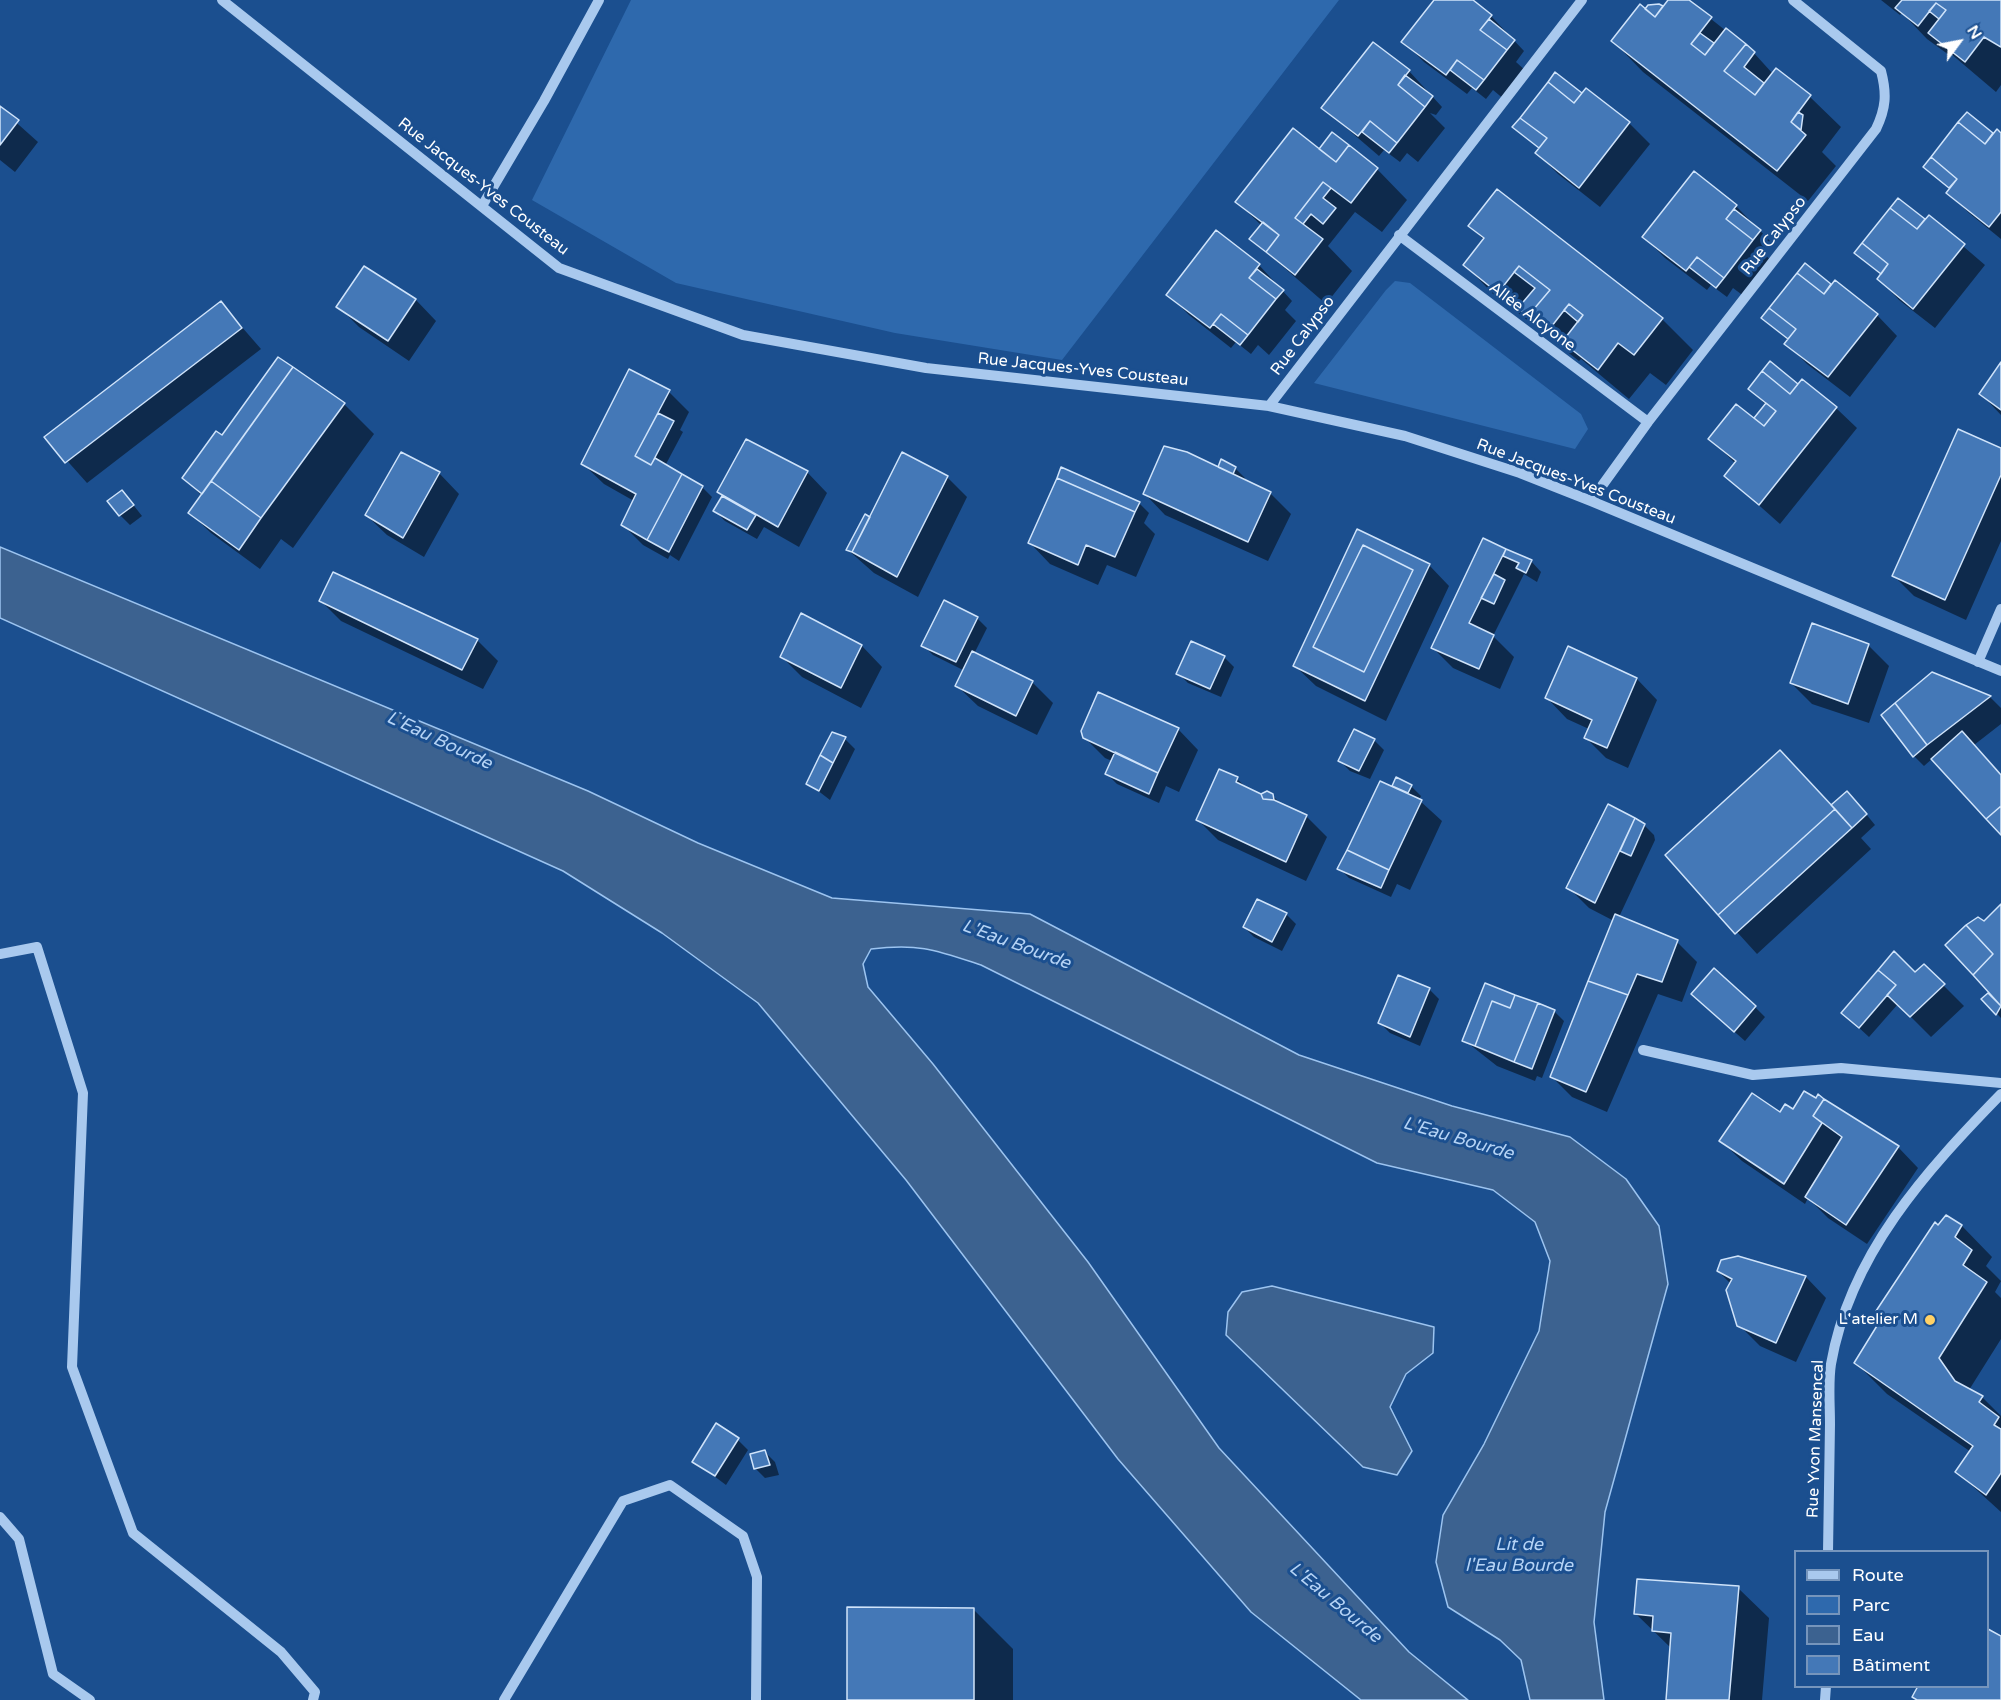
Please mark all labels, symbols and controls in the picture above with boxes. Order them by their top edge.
north arrow [1929,12,1989,72]
text: N [1962,22,1986,43]
street label: Rue Jacques-Yves Cousteau [394,114,572,260]
street label: Rue Calypso [1737,193,1811,279]
street label: Allée Alcyone [1485,278,1579,356]
street label: Rue Calypso [1267,292,1339,380]
street label: Rue Jacques-Yves Cousteau [977,349,1189,391]
street label: Rue Jacques-Yves Cousteau [1474,435,1678,529]
water label: L'Eau Bourde [383,707,495,775]
water label: L'Eau Bourde [959,915,1073,975]
water label: L'Eau Bourde [1400,1113,1516,1165]
place label: L'atelier M [1839,1310,1918,1330]
marker: L'atelier M [1923,1313,1937,1327]
street label: Rue Yvon Mansencal [1804,1360,1828,1518]
water label: Lit de l'Eau Bourde [1465,1534,1573,1576]
legend [1794,1550,1989,1688]
water label: L'Eau Bourde [1284,1558,1386,1648]
text: Route [1852,1564,1904,1586]
text: Parc [1852,1594,1890,1616]
text: Eau [1852,1624,1884,1646]
text: Bâtiment [1852,1654,1930,1676]

